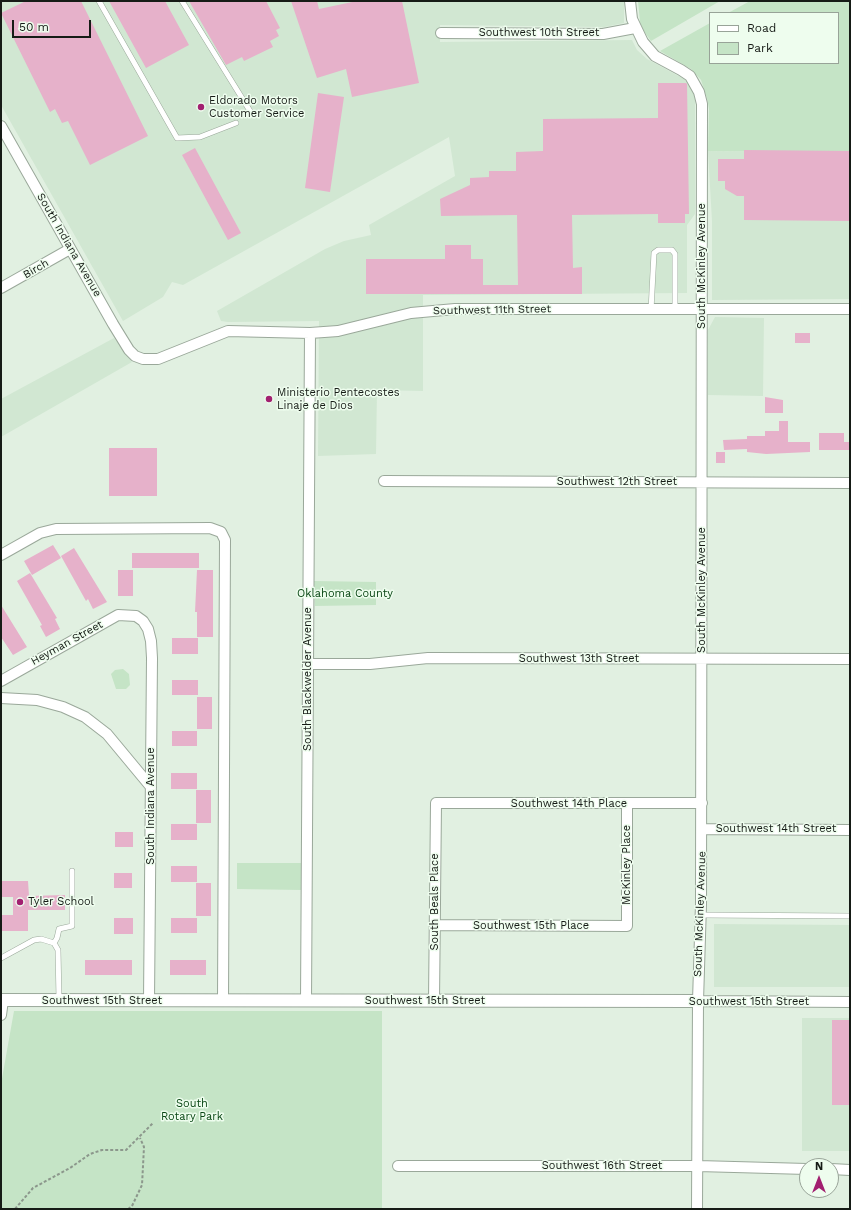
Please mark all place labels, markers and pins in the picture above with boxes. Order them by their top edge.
place label: Eldorado Motors Customer Service [209,94,304,120]
marker: Eldorado Motors Customer Service [196,102,206,112]
place label: Ministerio Pentecostes Linaje de Dios [277,386,400,412]
marker: Ministerio Pentecostes Linaje de Dios [264,394,274,404]
place label: Tyler School [28,895,94,909]
marker: Tyler School [15,897,25,907]

